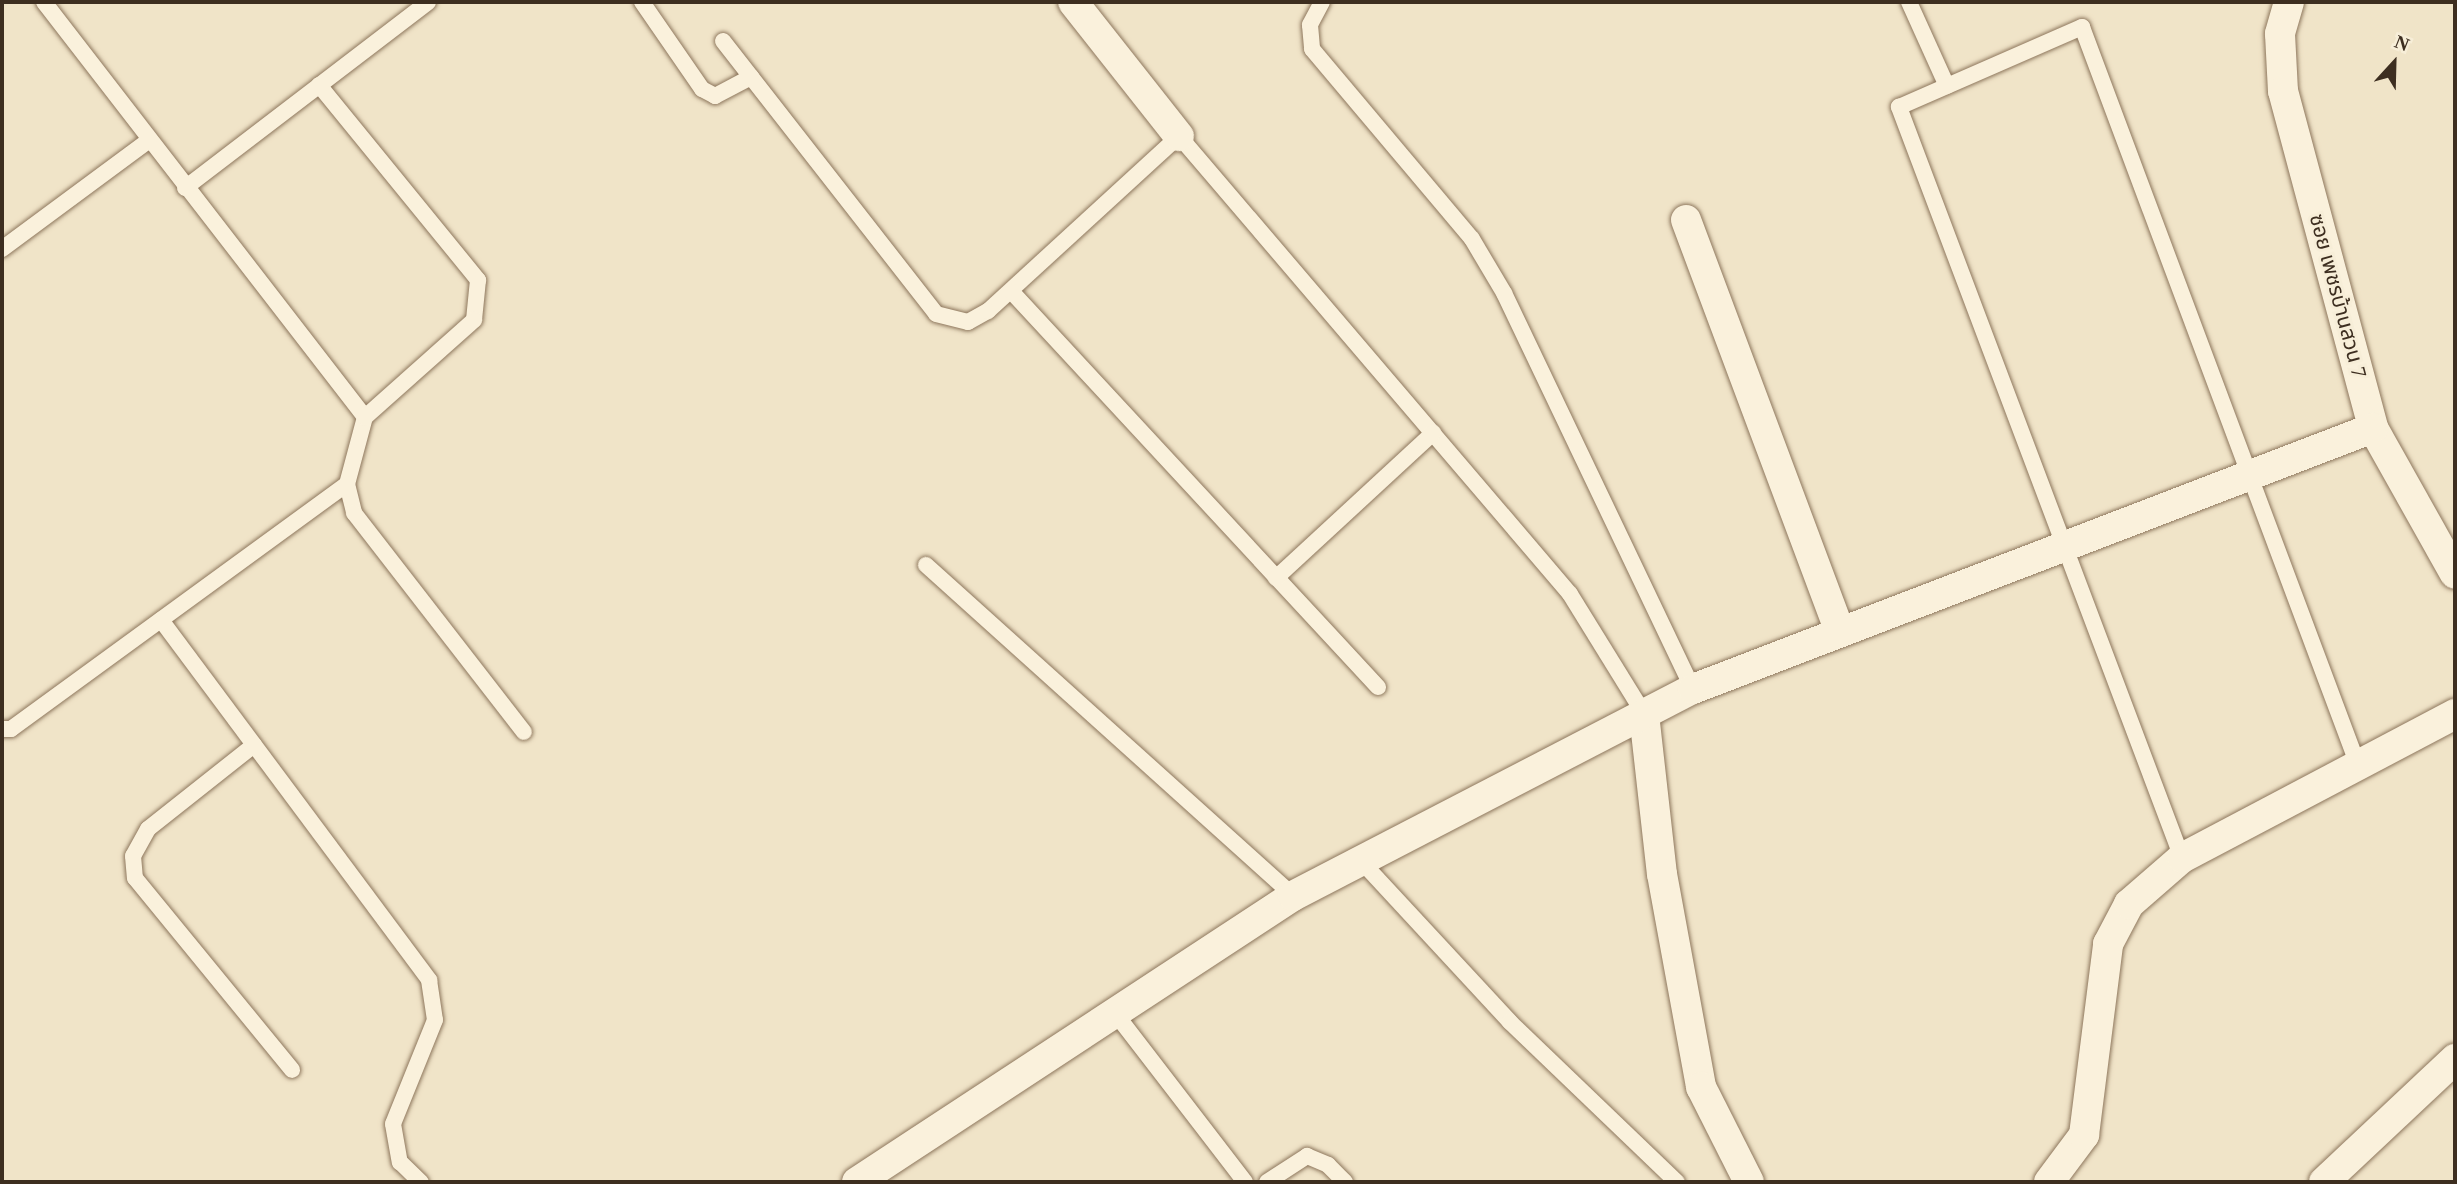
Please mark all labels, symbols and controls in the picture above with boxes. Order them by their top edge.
north arrow [2359,28,2429,98]
text: N [2392,31,2412,55]
street label: ซอย เพชรบ้านสวน 7 [2304,211,2372,381]

